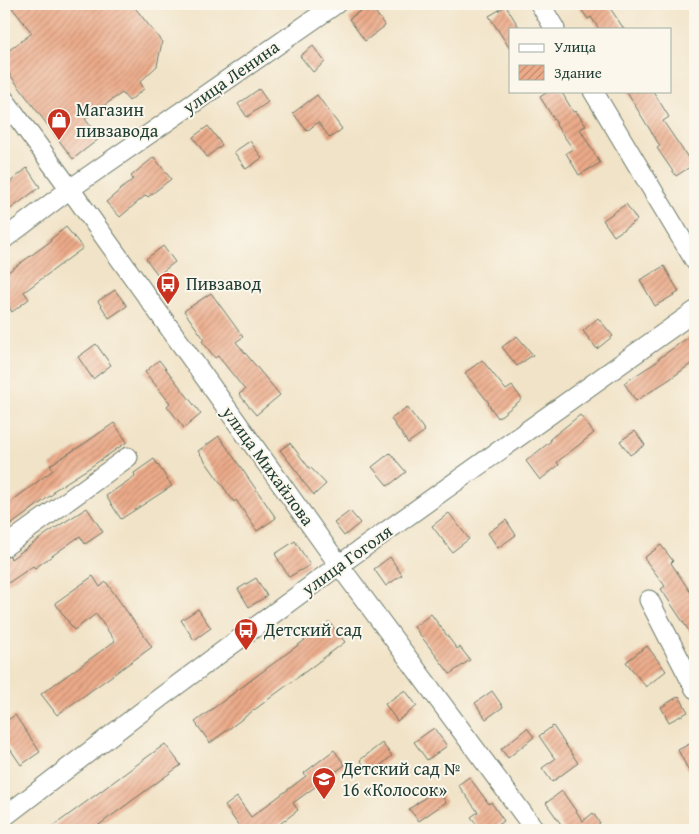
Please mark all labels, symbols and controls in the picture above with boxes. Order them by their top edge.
legend [509,28,672,92]
street label: улица Ленина [176,33,285,121]
text: Улица [554,36,597,57]
text: Здание [554,62,602,83]
place label: Магазин пивзавода [76,96,159,144]
shop icon: Магазин пивзавода [46,107,72,141]
place label: Пивзавод [186,270,261,297]
bus stop icon: Пивзавод [155,271,181,305]
street label: улица Михайлова [215,399,321,532]
street label: улица Гоголя [295,517,398,602]
place label: Детский сад [263,616,362,643]
bus stop icon: Детский сад [233,617,259,651]
place label: Детский сад № 16 «Колосок» [341,755,461,803]
school or university icon: Детский сад № 16 «Колосок» [311,766,337,800]

